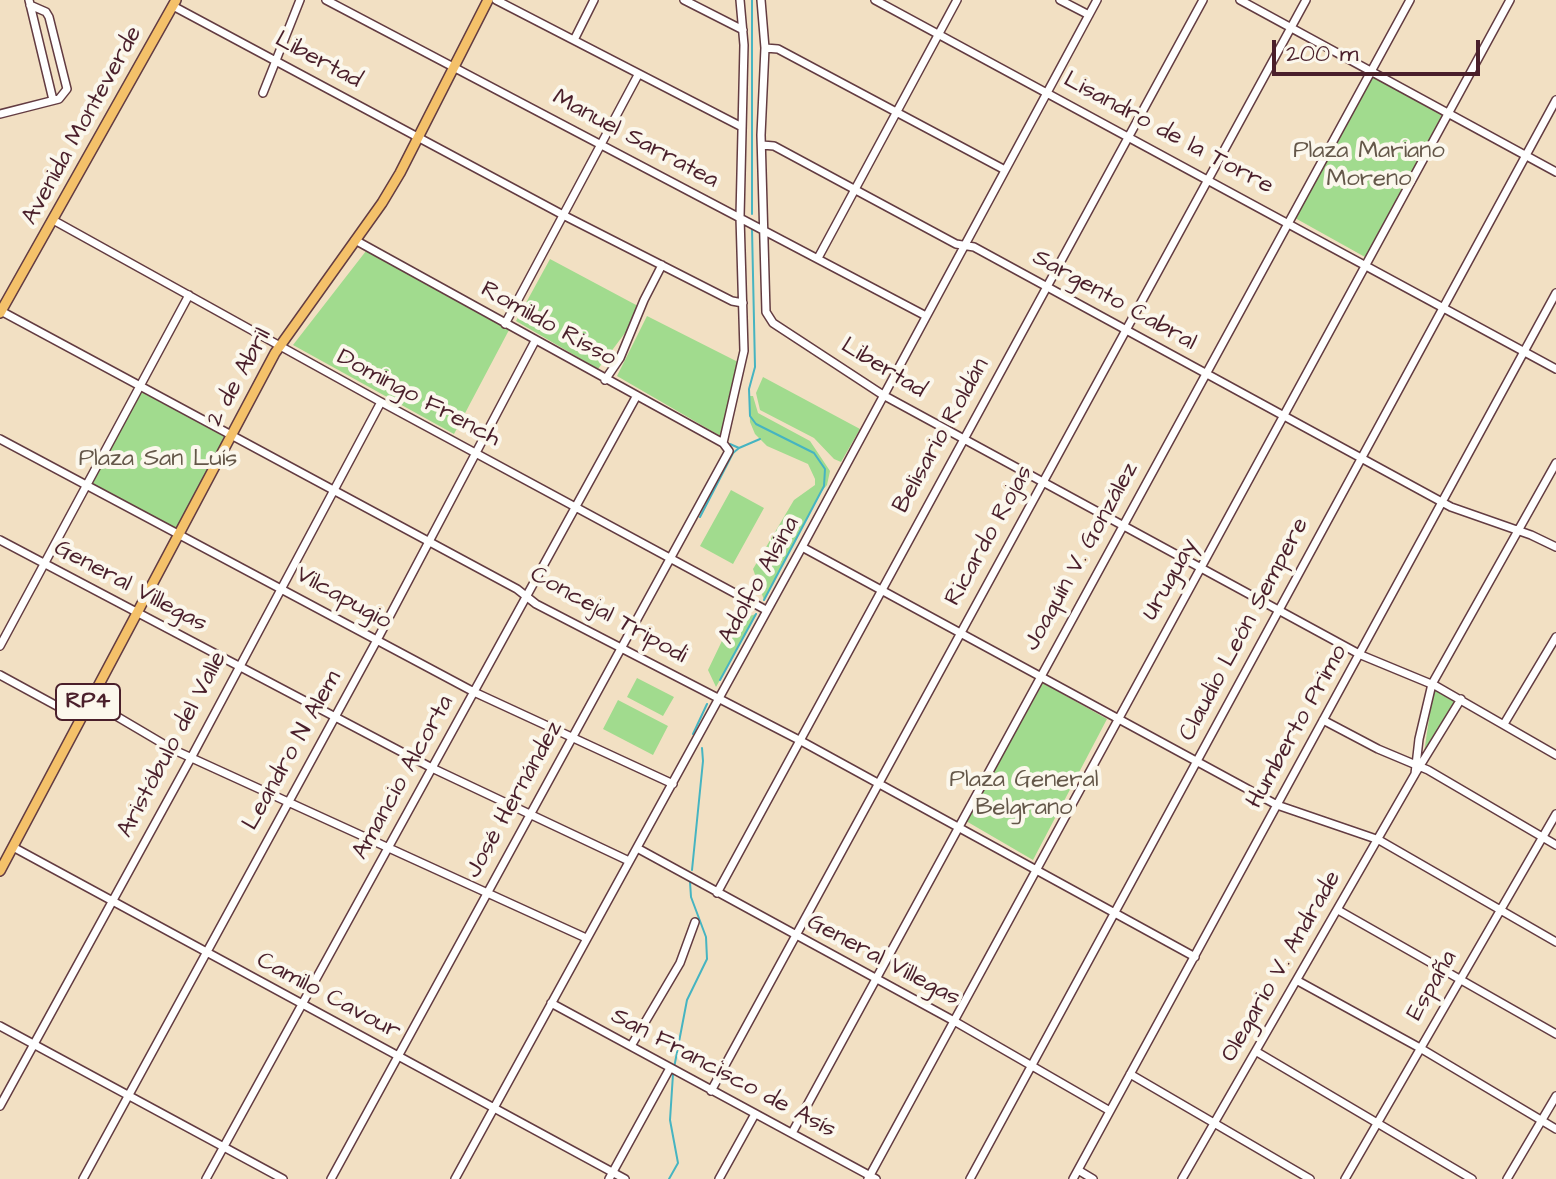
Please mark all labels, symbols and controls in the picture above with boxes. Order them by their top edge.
street label: Avenida Monteverde [16,22,150,230]
scale bar [1276,24,1484,74]
street label: Libertad [270,26,366,96]
text: 200 m [1286,37,1358,71]
street label: Lisandro de la Torre [1058,66,1278,202]
street label: Manuel Sarratea [547,84,723,196]
park label: Plaza Mariano Moreno [1293,138,1445,194]
street label: Sargento Cabral [1027,244,1201,358]
street label: Romildo Risso [475,276,621,374]
street label: 2 de Abril [201,324,279,432]
street label: Libertad [835,332,931,406]
street label: Domingo French [331,344,505,454]
street label: Belisario Roldán [888,354,996,518]
park label: Plaza San Luís [79,446,237,474]
street label: Joaquín V. González [1018,458,1146,656]
street label: Ricardo Rojas [940,461,1040,611]
street label: Adolfo Alsina [713,512,807,650]
street label: Claudio León Sempere [1174,513,1316,747]
street label: Uruguay [1137,534,1205,626]
street label: General Villegas [49,535,211,639]
street label: Vilcapugio [290,561,396,637]
street label: Concejal Tripodi [524,561,692,671]
street label: Humberto Primo [1241,640,1355,814]
street label: Aristóbulo del Valle [112,647,234,843]
street label: Leandro N Alem [237,666,349,836]
road number: RP4 [56,684,120,720]
street label: Amancio Alcorta [347,691,461,865]
street label: José Hernández [460,716,570,884]
park label: Plaza General Belgrano [950,767,1098,823]
street label: Olegario V. Andrade [1216,866,1348,1068]
street label: General Villegas [802,909,964,1013]
street label: España [1402,946,1464,1026]
street label: Camilo Cavour [251,947,405,1047]
street label: San Francisco de Asís [606,1002,840,1146]

